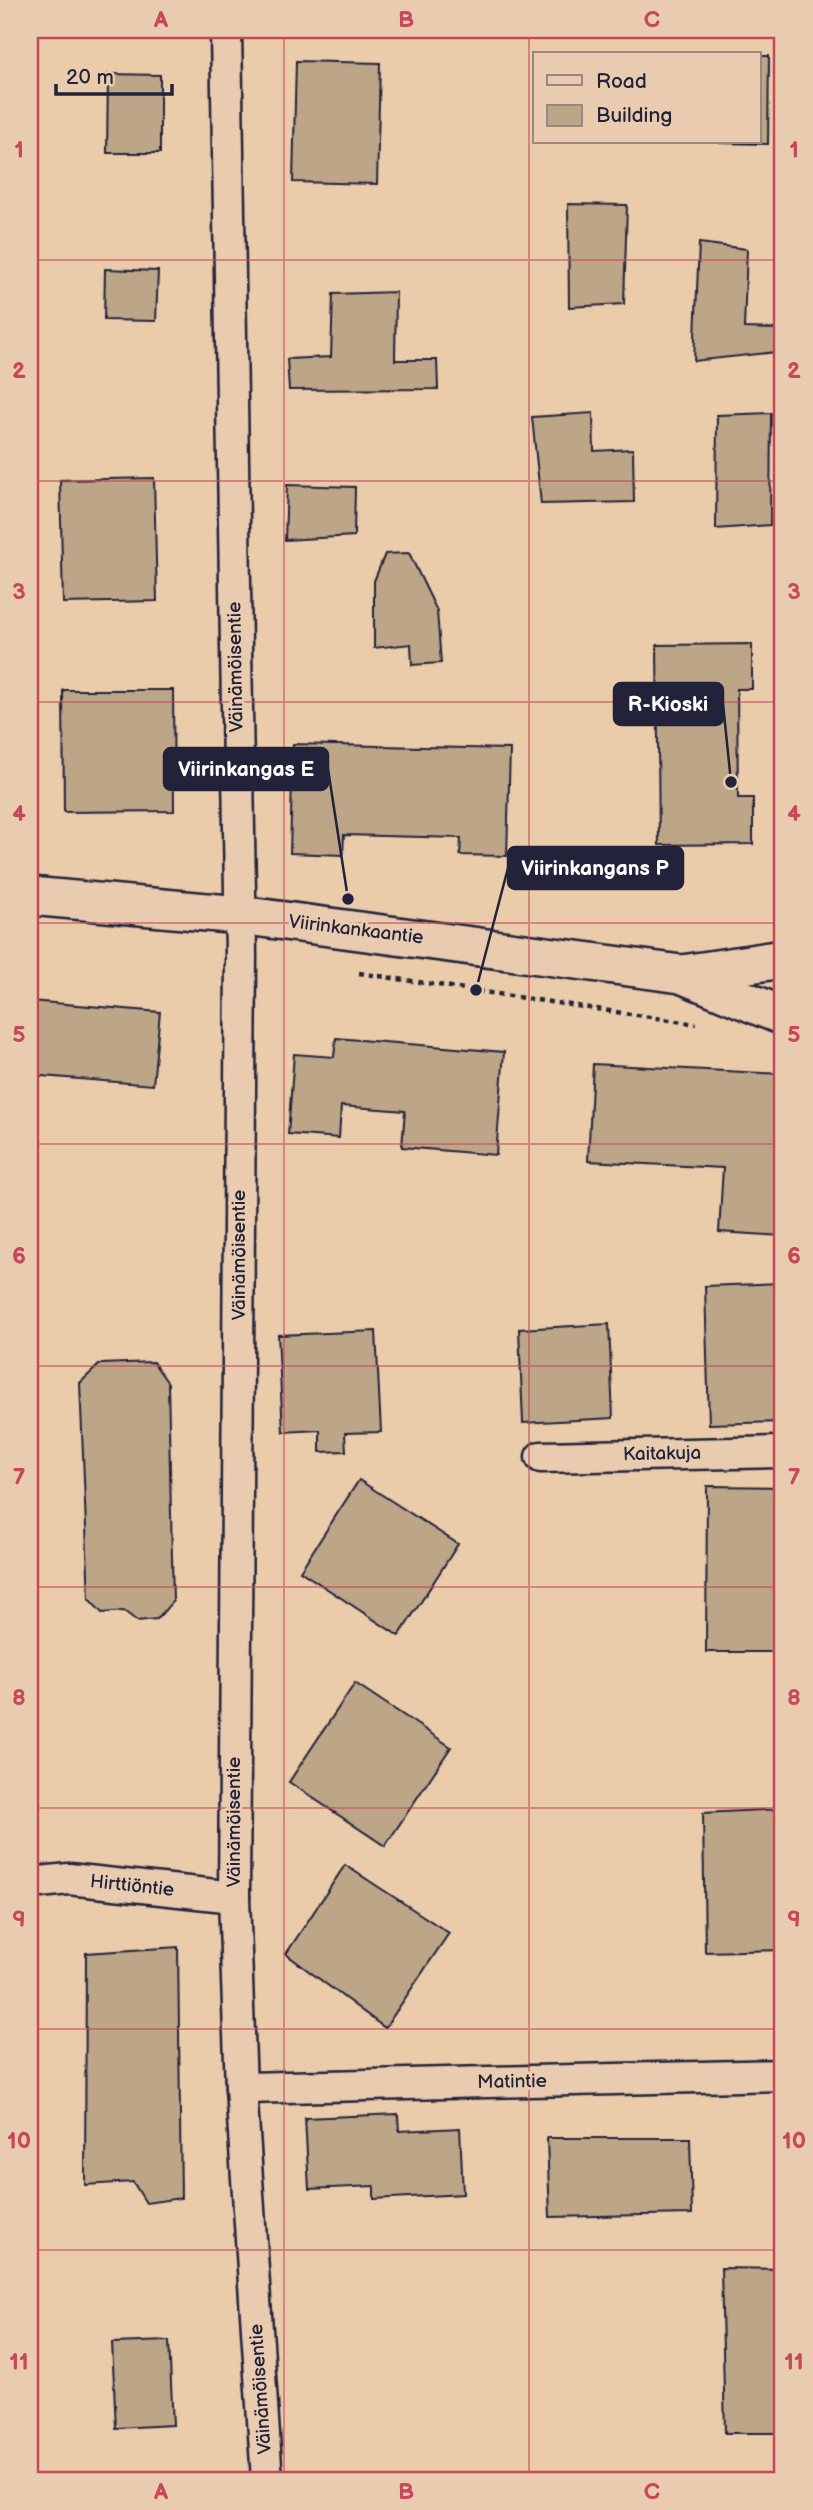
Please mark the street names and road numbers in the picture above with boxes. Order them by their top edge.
street label: Väinämöisentie [223,601,249,733]
street label: Viirinkankaantie [287,910,425,950]
street label: Väinämöisentie [228,1190,251,1320]
street label: Kaitakuja [623,1442,701,1466]
street label: Väinämöisentie [223,1757,246,1887]
street label: Hirttiöntie [89,1870,175,1902]
street label: Matintie [477,2070,547,2094]
street label: Väinämöisentie [245,2323,277,2455]

